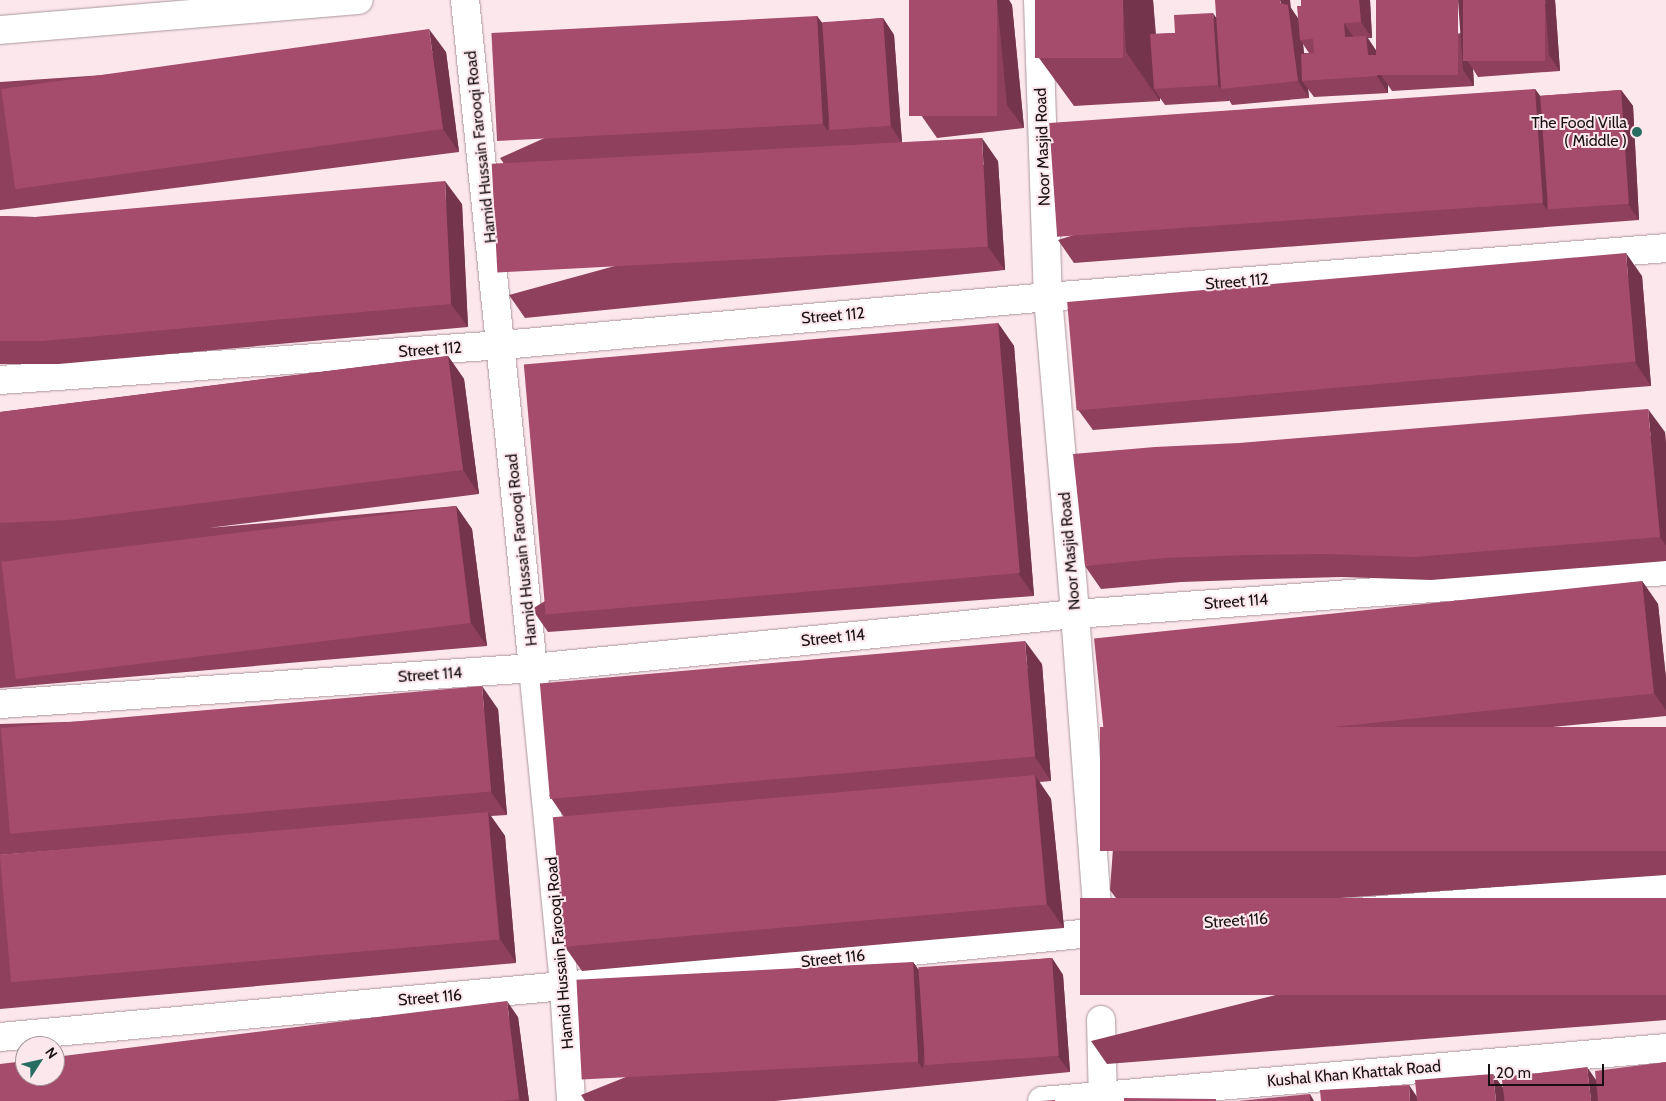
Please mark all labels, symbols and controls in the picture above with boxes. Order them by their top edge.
street label: Hamid Hussain Farooqi Road [461,50,501,244]
street label: Noor Masjid Road [1031,87,1055,207]
place label: The Food Villa ( Middle ) [1531,113,1627,151]
marker: The Food Villa ( Middle ) [1631,126,1643,138]
street label: Street 112 [1205,270,1269,294]
street label: Street 112 [801,304,865,328]
street label: Street 112 [398,338,462,362]
street label: Hamid Hussain Farooqi Road [502,453,542,647]
street label: Noor Masjid Road [1055,491,1085,611]
street label: Street 114 [1203,590,1269,614]
street label: Street 114 [800,625,866,651]
street label: Street 114 [397,663,463,687]
street label: Hamid Hussain Farooqi Road [542,856,578,1050]
street label: Street 116 [1203,909,1269,933]
street label: Street 116 [800,946,866,972]
street label: Street 116 [397,986,463,1010]
north arrow [15,1036,65,1086]
text: N [41,1044,62,1062]
scale bar [1491,1054,1607,1086]
street label: Kushal Khan Khattak Road [1266,1057,1442,1091]
text: 20 m [1496,1064,1531,1082]

